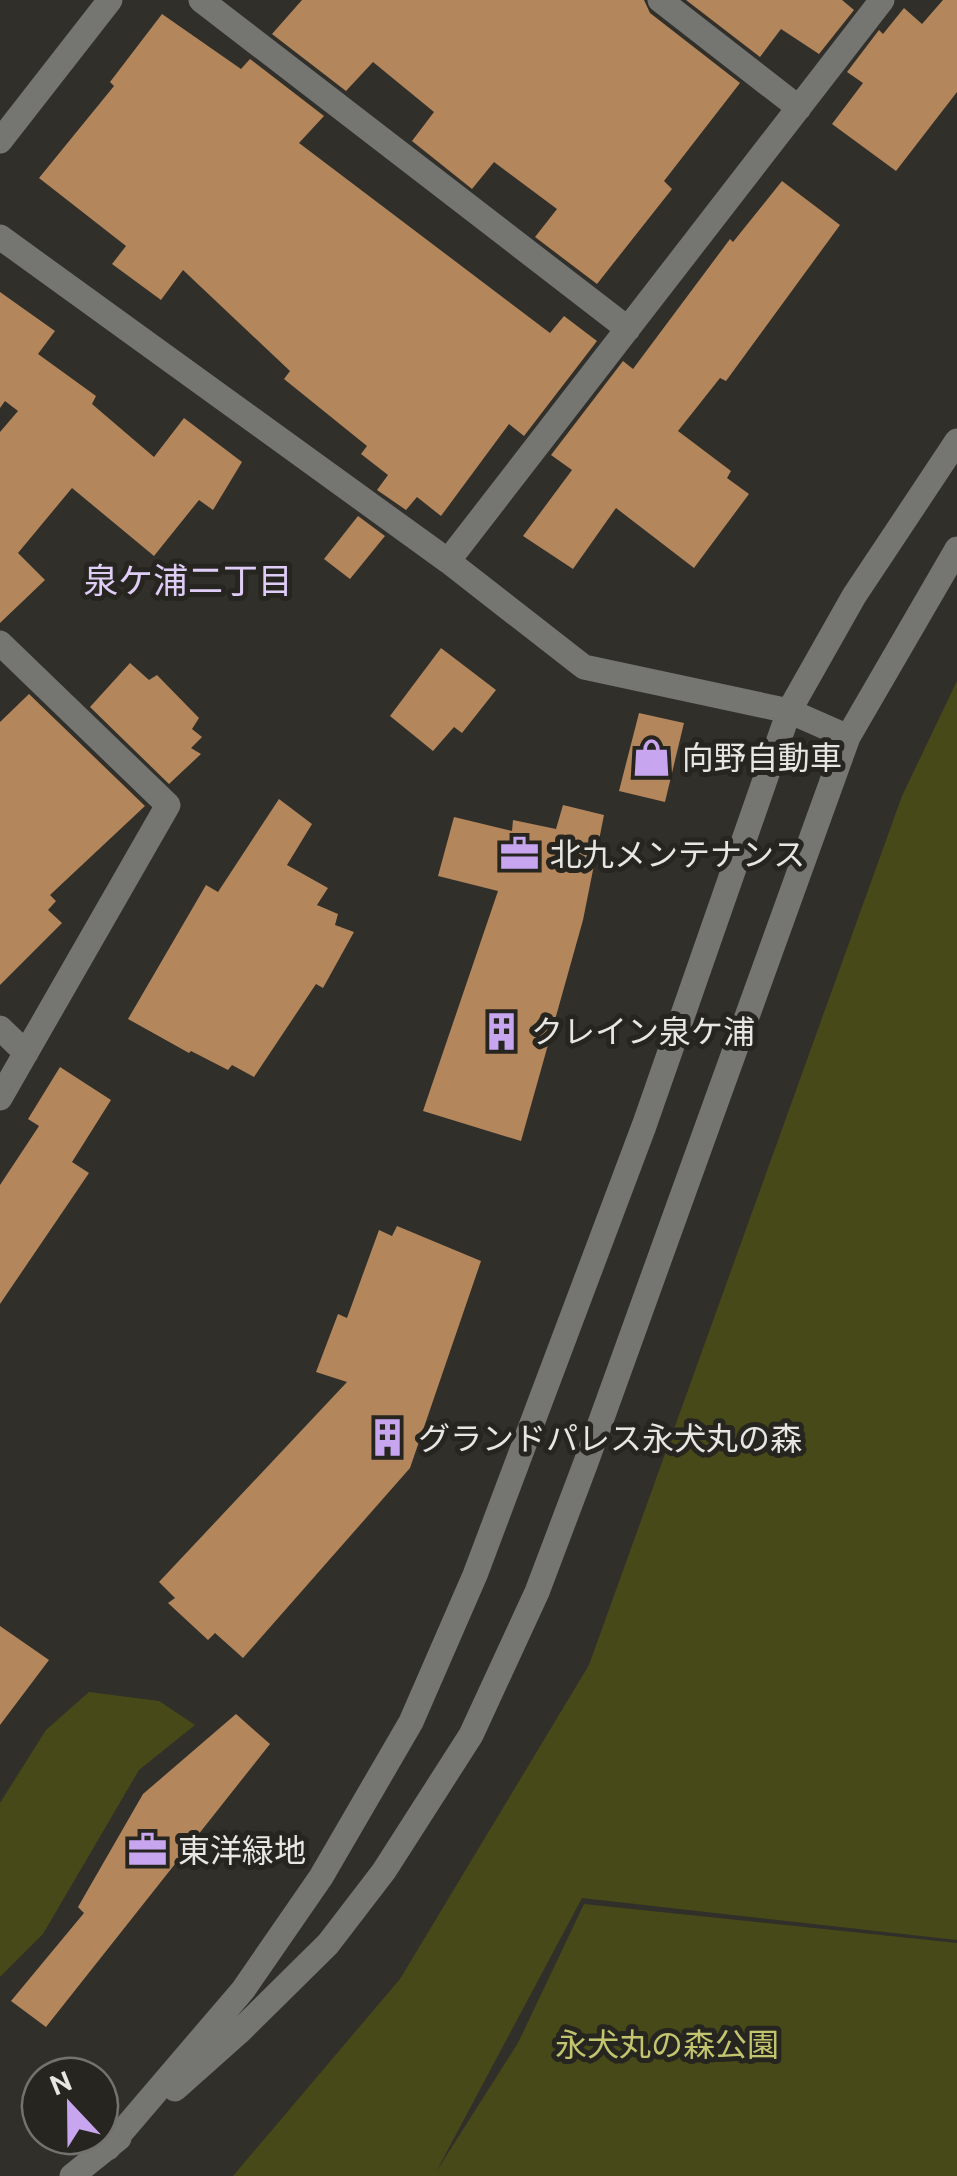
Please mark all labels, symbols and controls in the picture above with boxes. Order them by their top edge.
district label: 泉ケ浦二丁目 [83,560,293,600]
shop icon: 向野自動車 [631,736,673,778]
place label: 向野自動車 [682,739,842,775]
office icon: 北九メンテナンス [499,833,541,875]
place label: 北九メンテナンス [550,836,805,872]
building icon: クレイン泉ケ浦 [480,1010,522,1052]
place label: クレイン泉ケ浦 [531,1013,755,1049]
building icon: グランドパレス永犬丸の森 [367,1417,409,1459]
place label: グランドパレス永犬丸の森 [418,1420,802,1456]
office icon: 東洋緑地 [127,1829,169,1871]
place label: 東洋緑地 [178,1832,306,1868]
park label: 永犬丸の森公園 [555,2026,779,2062]
north arrow [20,2056,120,2156]
text: N [45,2064,76,2101]

